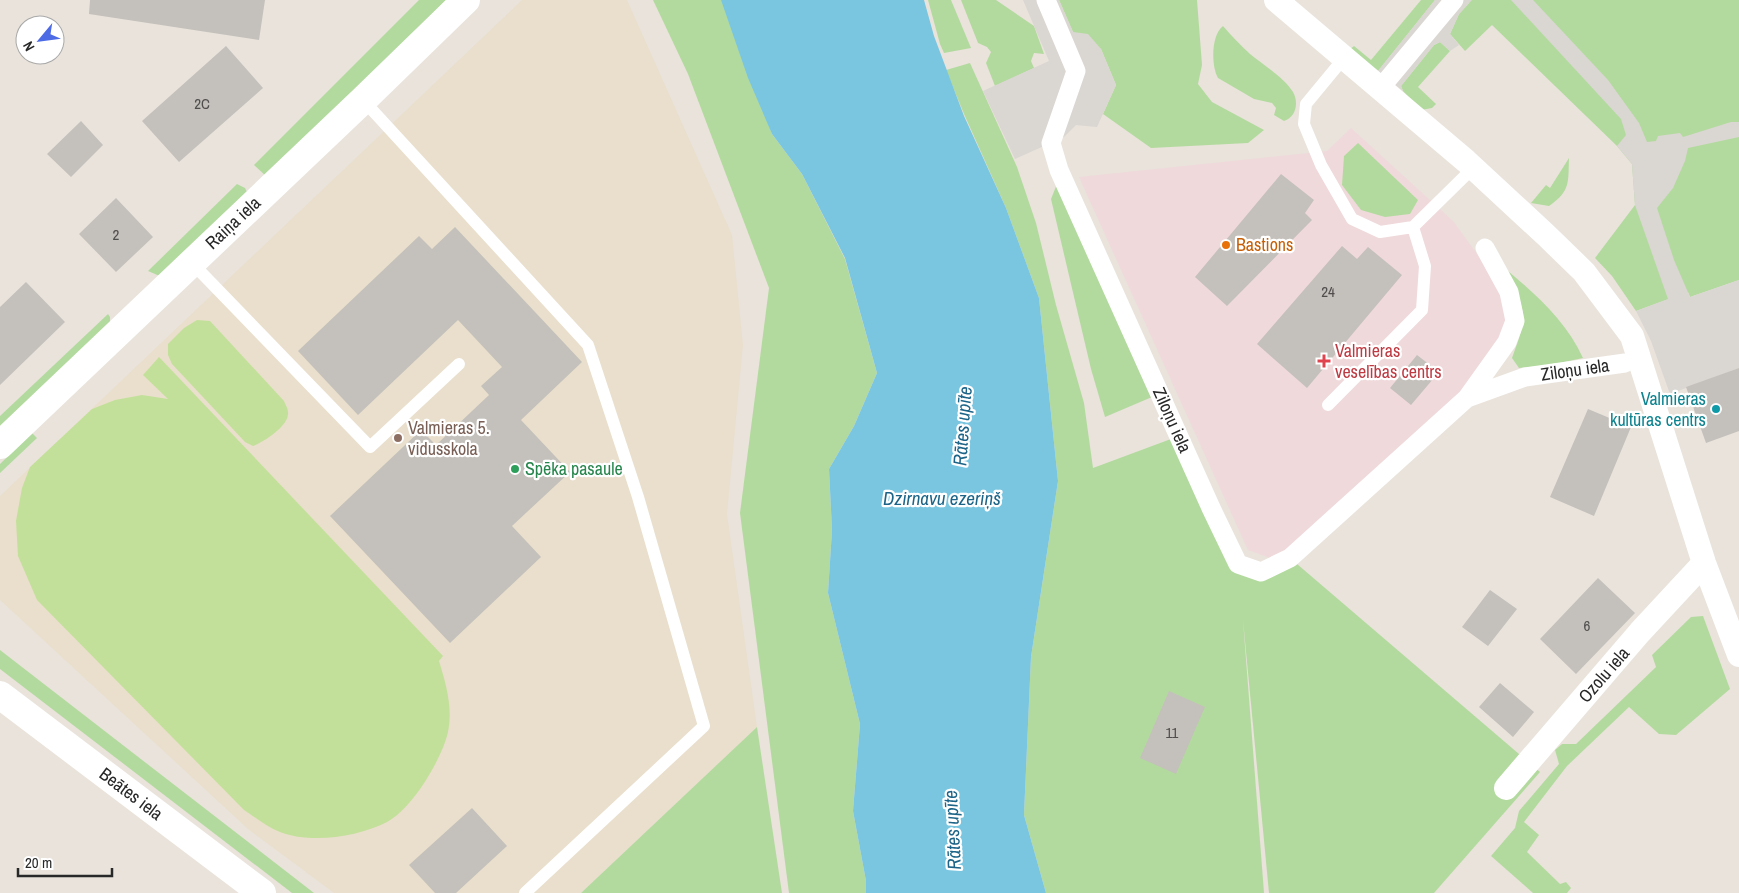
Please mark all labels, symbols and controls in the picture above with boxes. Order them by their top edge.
north arrow [15,15,65,65]
text: N [19,38,39,54]
house number: 2C [194,93,210,114]
street label: Raiņa iela [200,191,266,255]
house number: 2 [113,224,120,245]
place label: Bastions [1236,232,1293,257]
marker: Bastions [1220,239,1232,251]
house number: 24 [1321,281,1335,302]
place label: Valmieras veselības centrs [1335,338,1442,384]
street label: Ziloņu iela [1539,352,1611,387]
marker: Valmieras veselības centrs [1317,354,1331,368]
street label: Ziloņu iela [1147,383,1198,456]
water label: Rātes upīte [946,385,978,467]
place label: Valmieras kultūras centrs [1610,386,1706,432]
marker: Valmieras kultūras centrs [1710,403,1722,415]
place label: Valmieras 5. vidusskola [408,415,490,461]
marker: Valmieras 5. vidusskola [392,432,404,444]
place label: Spēka pasaule [525,456,623,481]
marker: Spēka pasaule [509,463,521,475]
water label: Dzirnavu ezeriņš [883,485,1001,511]
house number: 6 [1584,615,1591,636]
street label: Ozolu iela [1572,641,1635,708]
house number: 11 [1166,722,1179,743]
street label: Beātes iela [94,761,168,826]
water label: Rātes upīte [937,790,967,870]
scale bar [18,846,111,878]
text: 20 m [25,852,52,873]

